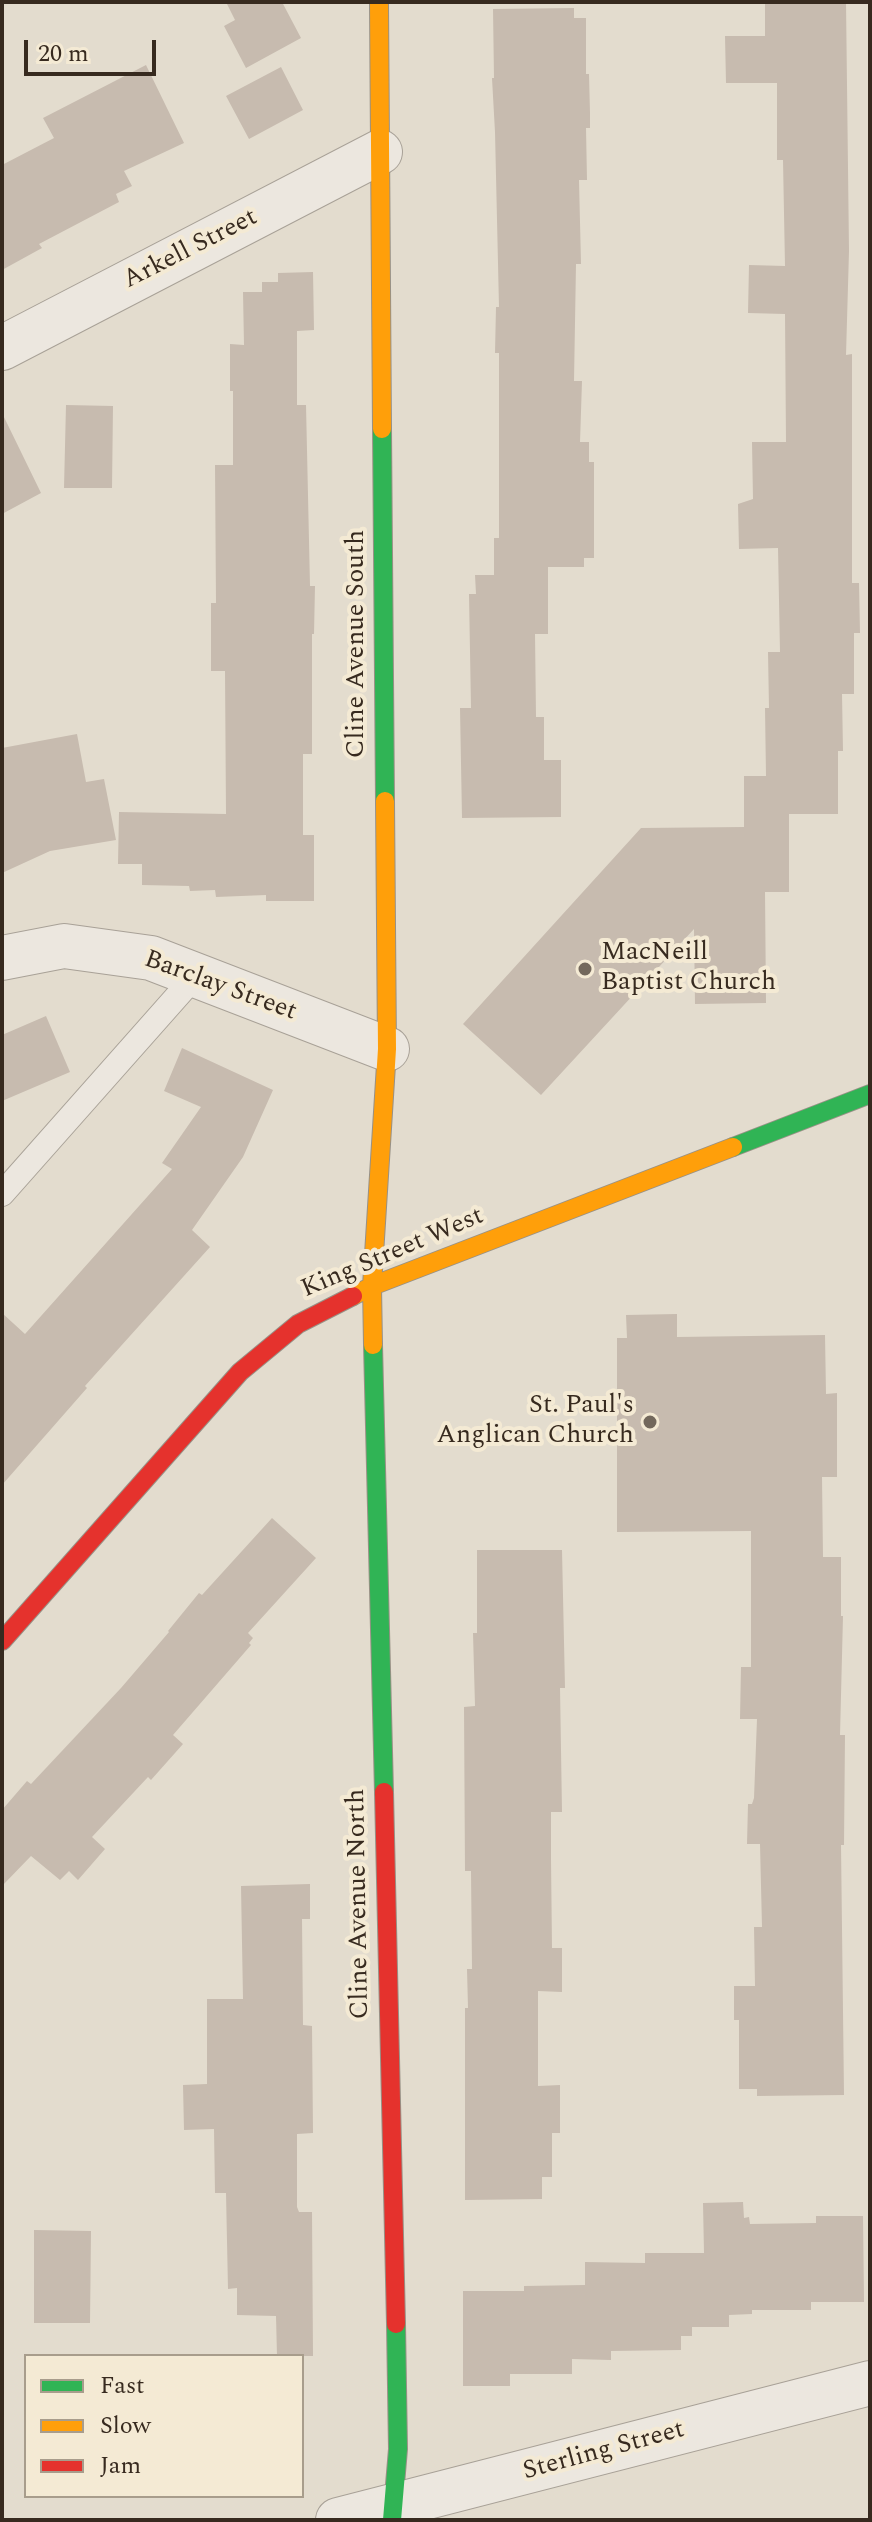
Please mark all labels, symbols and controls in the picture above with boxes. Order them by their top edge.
scale bar [28,24,160,74]
text: 20 m [38,36,89,72]
street label: Arkell Street [119,203,263,297]
street label: Cline Avenue South [342,530,374,758]
place label: MacNeill Baptist Church [601,938,776,1000]
street label: Barclay Street [139,945,301,1029]
marker: MacNeill Baptist Church [576,960,594,978]
street label: King Street West [297,1202,489,1306]
place label: St. Paul's Anglican Church [436,1391,634,1452]
marker: St. Paul's Anglican Church [641,1413,659,1431]
street label: Cline Avenue North [342,1788,378,2020]
legend [24,2354,304,2498]
text: Fast [100,2368,145,2404]
text: Slow [100,2408,151,2444]
street label: Sterling Street [520,2415,688,2489]
text: Jam [100,2448,141,2484]

